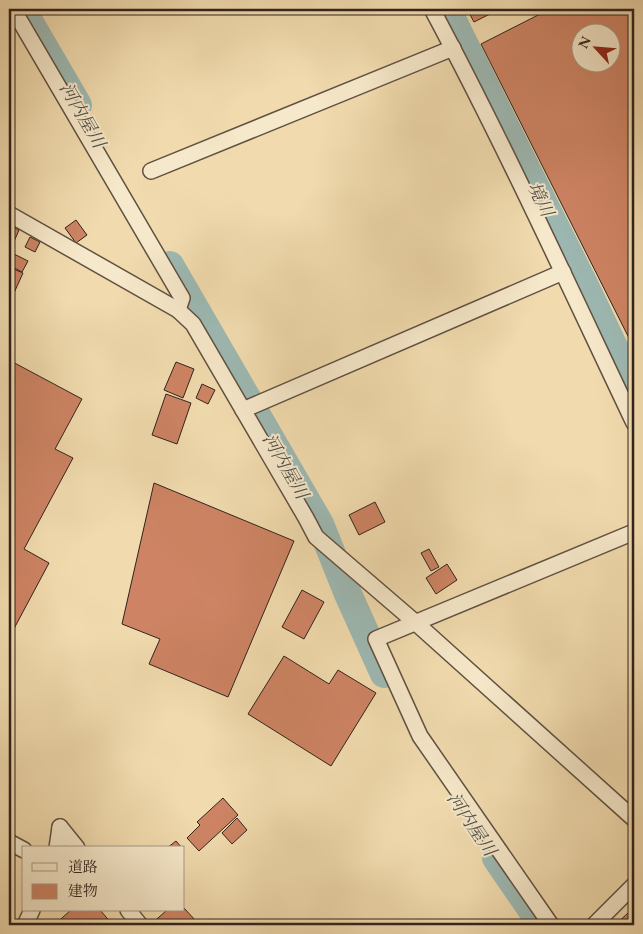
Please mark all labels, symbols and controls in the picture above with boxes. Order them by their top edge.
north arrow [570,22,620,72]
text: N [574,33,595,51]
water label: 河内屋川 [55,78,112,154]
water label: 境川 [523,178,560,222]
water label: 河内屋川 [258,429,315,505]
water label: 河内屋川 [442,788,503,862]
legend [22,846,185,912]
text: 道路 [68,857,98,876]
text: 建物 [68,881,98,900]

